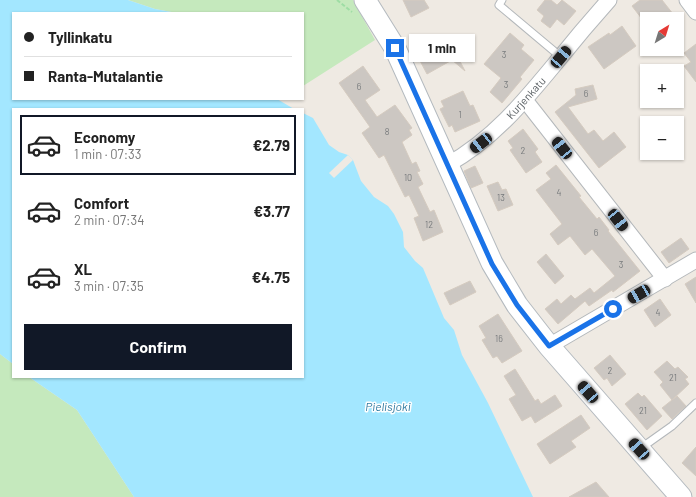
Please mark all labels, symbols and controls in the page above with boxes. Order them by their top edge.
north arrow [640,12,684,56]
map controls [640,12,684,160]
text: Tyllinkatu [48,28,112,46]
callout: 1 min [409,34,475,62]
route end [386,39,404,57]
text: 1 min [428,40,456,56]
car [549,44,573,70]
house number: 3 [502,49,507,60]
button: + [640,64,684,108]
text: Ranta-Mutalantie [48,67,163,85]
street label: Kurjenkatu [503,74,548,121]
house number: 3 [504,79,509,90]
house number: 6 [357,81,362,92]
house number: 6 [584,88,589,99]
house number: 1 [458,109,462,120]
button: − [640,116,684,160]
house number: 8 [385,126,390,137]
icon: car [26,127,62,163]
text: Economy [74,128,135,146]
car [468,131,494,155]
car [550,135,574,161]
text: €2.79 [253,136,290,154]
house number: 2 [521,145,526,156]
text: 1 min · 07:33 [74,146,141,162]
house number: 10 [404,172,412,183]
house number: 4 [557,187,562,198]
house number: 13 [497,192,505,203]
icon: car [26,193,62,229]
text: Comfort [74,194,129,212]
text: €3.77 [253,202,290,220]
car [606,207,630,233]
text: 2 min · 07:34 [74,212,144,228]
house number: 12 [425,219,433,230]
house number: 6 [594,227,599,238]
icon: car [26,259,62,295]
house number: 3 [619,259,624,270]
text: XL [74,260,92,278]
text: €4.75 [252,268,290,286]
text: 3 min · 07:35 [74,278,144,294]
car [626,283,652,305]
route start [604,300,622,318]
house number: 4 [656,307,661,318]
button: Confirm [24,324,292,370]
house number: 16 [495,333,503,344]
house number: 2 [608,365,613,376]
house number: 21 [669,372,677,383]
car [576,379,600,405]
water label: Pielisjoki [365,399,411,413]
house number: 21 [639,405,647,416]
car [627,436,651,462]

